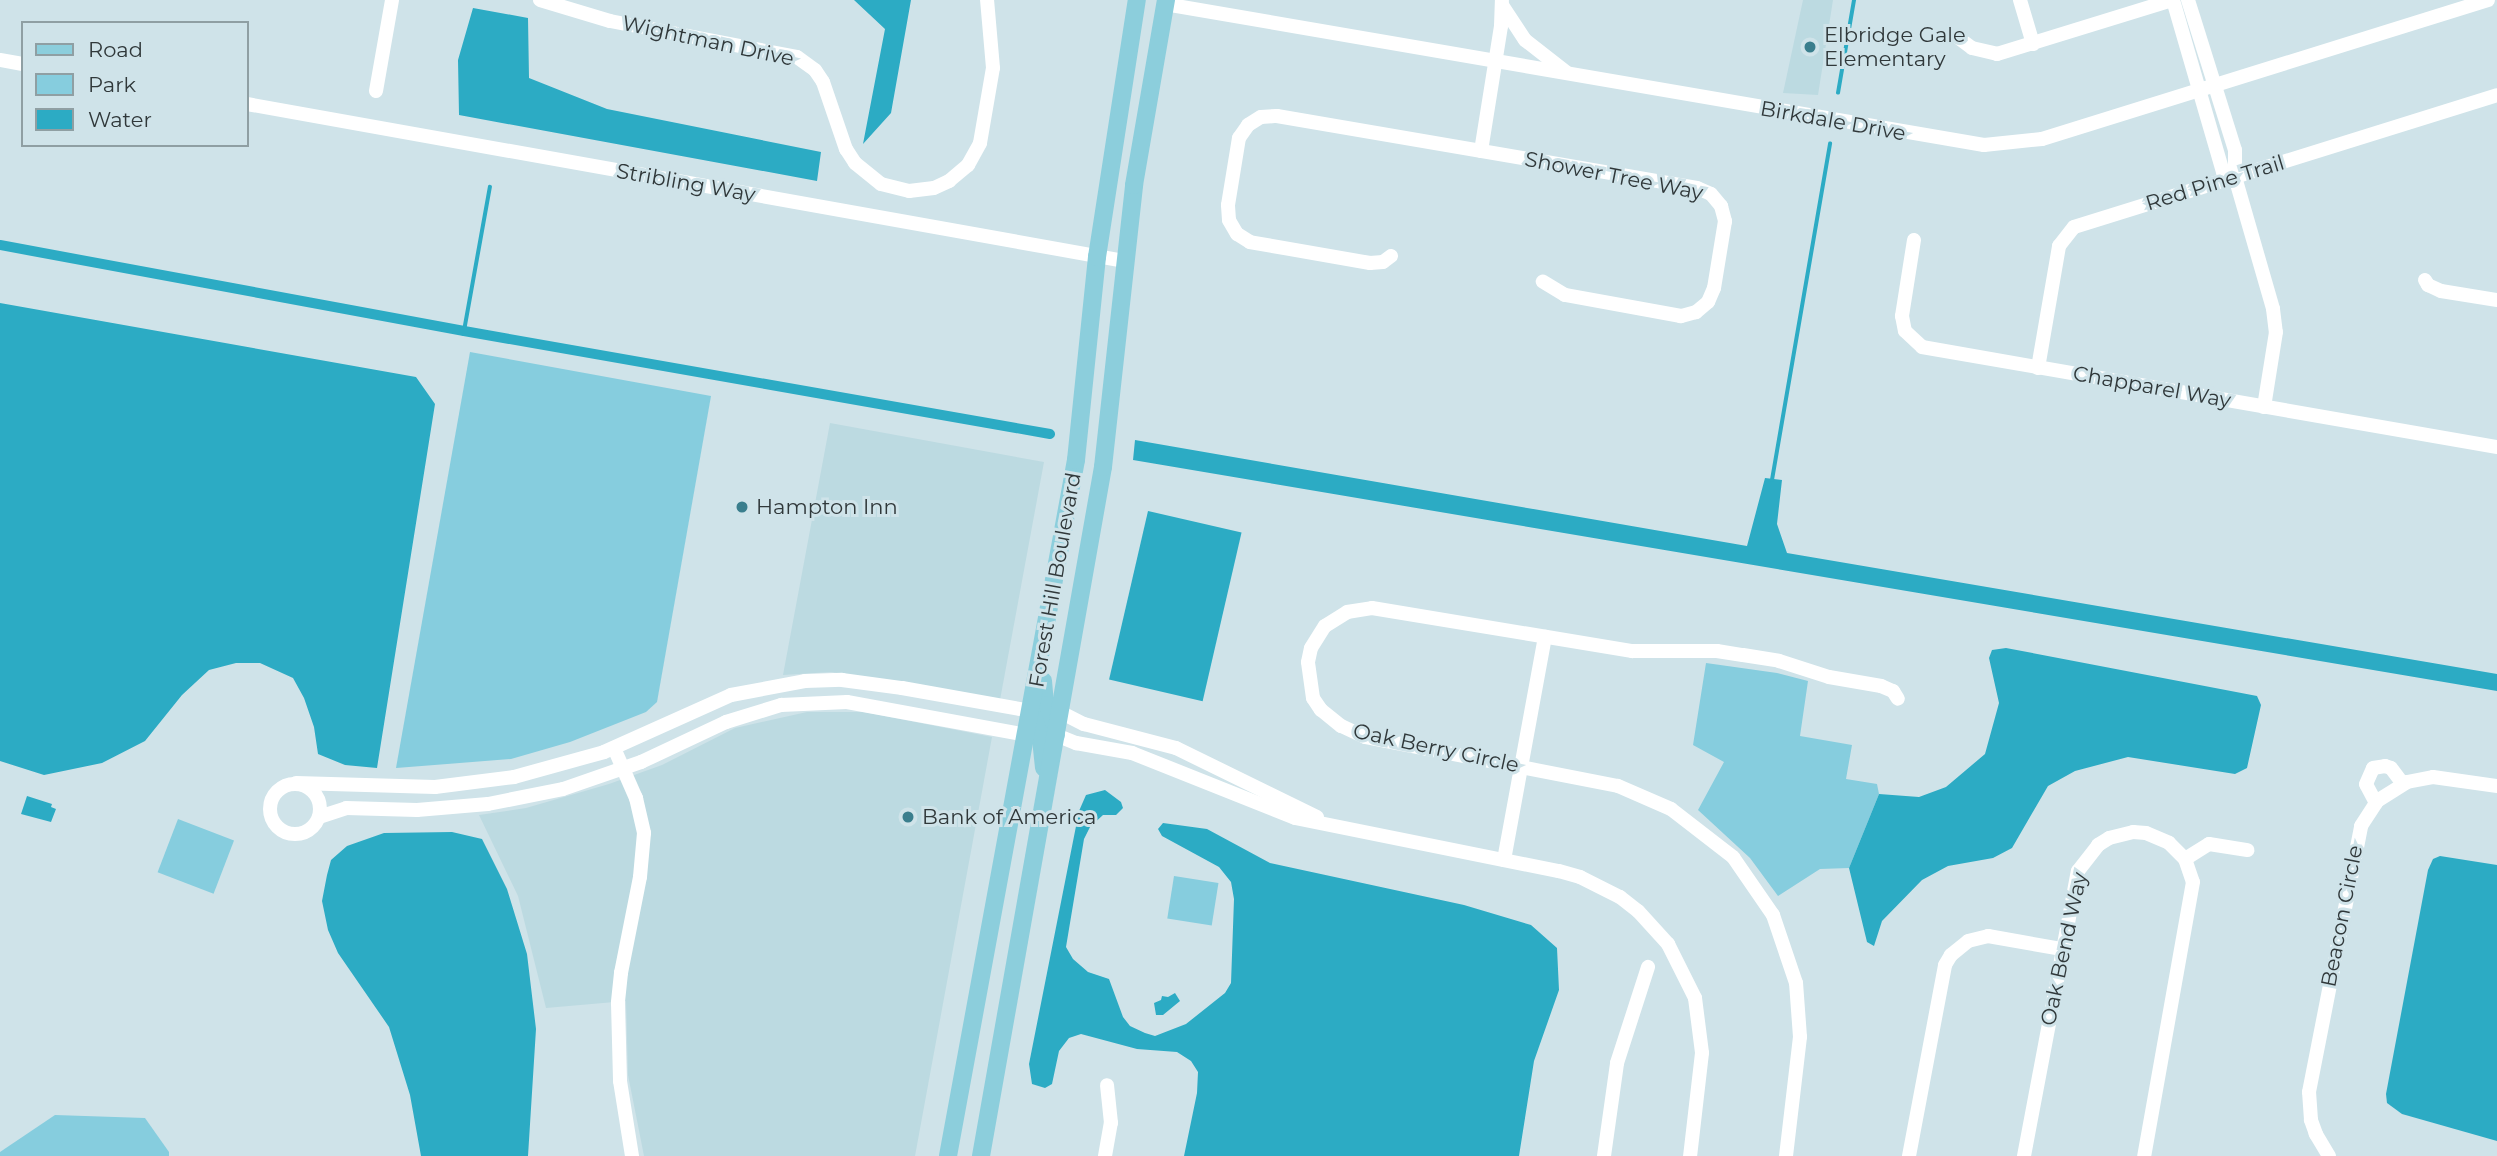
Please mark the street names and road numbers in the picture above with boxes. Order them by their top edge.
street label: Wightman Drive [620,10,796,72]
street label: Birkdale Drive [1758,96,1908,146]
street label: Shower Tree Way [1523,146,1705,206]
street label: Red Pine Trail [2143,150,2287,216]
street label: Stribling Way [615,158,757,208]
street label: Chapparel Way [2071,361,2233,413]
street label: Forest Hill Boulevard [1024,471,1086,689]
street label: Oak Berry Circle [1351,718,1521,778]
street label: Beacon Circle [2316,843,2368,989]
street label: Oak Bend Way [2035,870,2093,1028]

